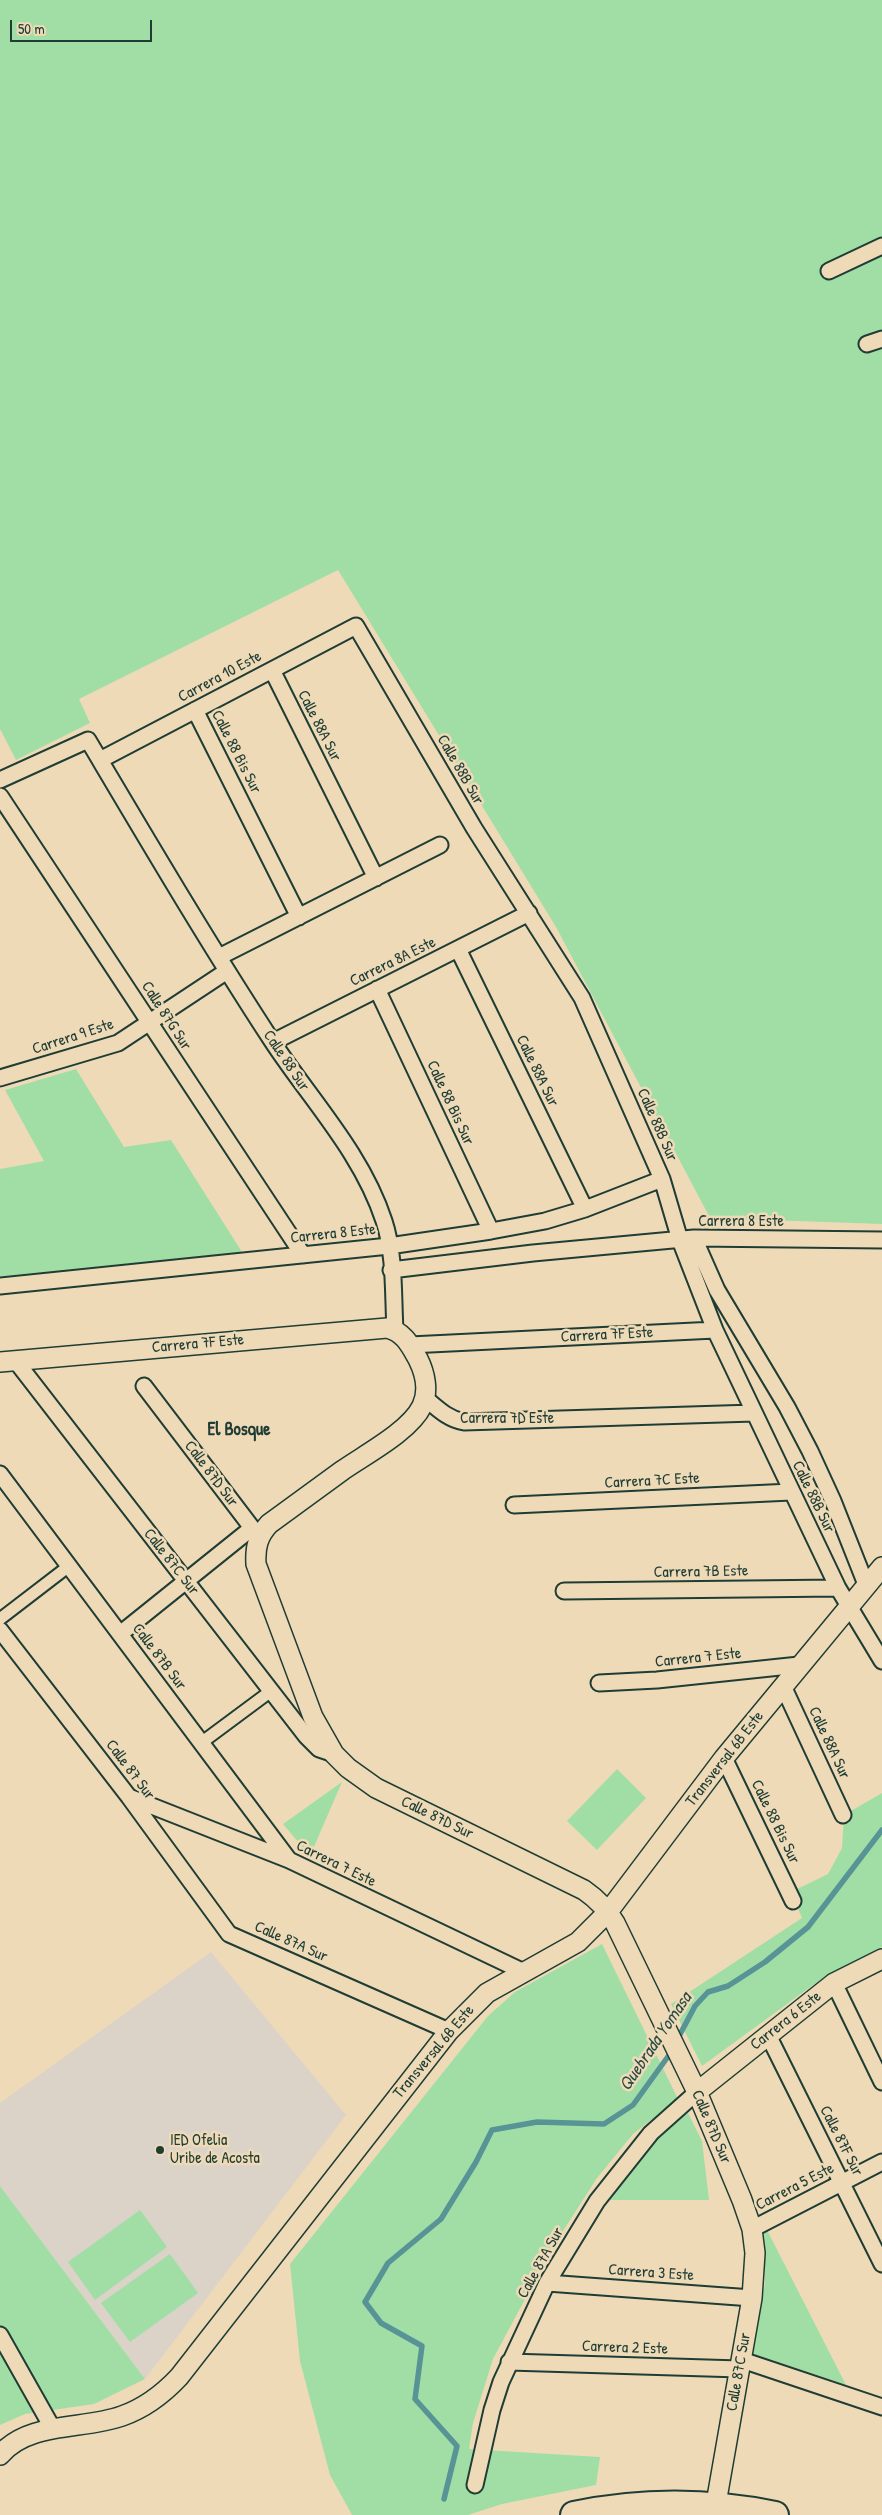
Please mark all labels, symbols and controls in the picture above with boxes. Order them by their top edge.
scale bar [12,10,155,42]
text: 50 m [18,18,45,39]
street label: Carrera 10 Este [175,647,265,707]
street label: Calle 88A Sur [293,687,345,765]
street label: Calle 88 Bis Sur [207,707,265,797]
street label: Calle 88B Sur [432,732,488,808]
street label: Carrera 8A Este [347,933,439,991]
street label: Calle 87G Sur [137,978,195,1054]
street label: Carrera 9 Este [30,1015,116,1059]
street label: Calle 88 Sur [259,1027,313,1095]
street label: Calle 88A Sur [511,1032,563,1110]
street label: Calle 88 Bis Sur [422,1058,478,1148]
street label: Calle 88B Sur [632,1086,682,1164]
street label: Carrera 8 Este [698,1212,784,1232]
street label: Carrera 8 Este [289,1220,377,1248]
street label: Carrera 7F Este [560,1323,654,1347]
street label: Carrera 7F Este [151,1330,245,1358]
street label: Carrera 7D Este [460,1409,554,1429]
district label: El Bosque [208,1419,270,1441]
street label: Calle 87D Sur [180,1437,242,1511]
street label: Calle 88B Sur [787,1458,839,1536]
street label: Carrera 7C Este [604,1469,700,1493]
street label: Calle 87C Sur [139,1525,203,1599]
street label: Carrera 7B Este [654,1562,748,1582]
street label: Calle 87B Sur [128,1620,190,1694]
street label: Carrera 7 Este [654,1644,742,1672]
street label: Calle 88A Sur [804,1704,854,1782]
street label: Transversal 6B Este [682,1707,768,1811]
street label: Calle 87 Sur [101,1736,159,1804]
street label: Calle 88 Bis Sur [746,1777,804,1867]
street label: Calle 87D Sur [398,1792,476,1844]
street label: Carrera 7 Este [293,1836,379,1892]
street label: Calle 87A Sur [251,1917,331,1967]
street label: Carrera 6 Este [747,1987,825,2055]
water label: Quebrada Yomasa [615,1989,697,2095]
street label: Transversal 6B Este [389,2001,479,2103]
street label: Calle 87D Sur [687,2087,735,2167]
street label: Calle 87F Sur [815,2103,867,2179]
place label: IED Ofelia Uribe de Acosta [170,2131,260,2169]
marker: IED Ofelia Uribe de Acosta [154,2144,166,2156]
street label: Carrera 5 Este [753,2159,837,2215]
street label: Calle 87A Sur [514,2224,568,2302]
street label: Carrera 3 Este [608,2260,694,2286]
street label: Calle 87C Sur [723,2331,755,2413]
street label: Carrera 2 Este [582,2337,668,2359]

